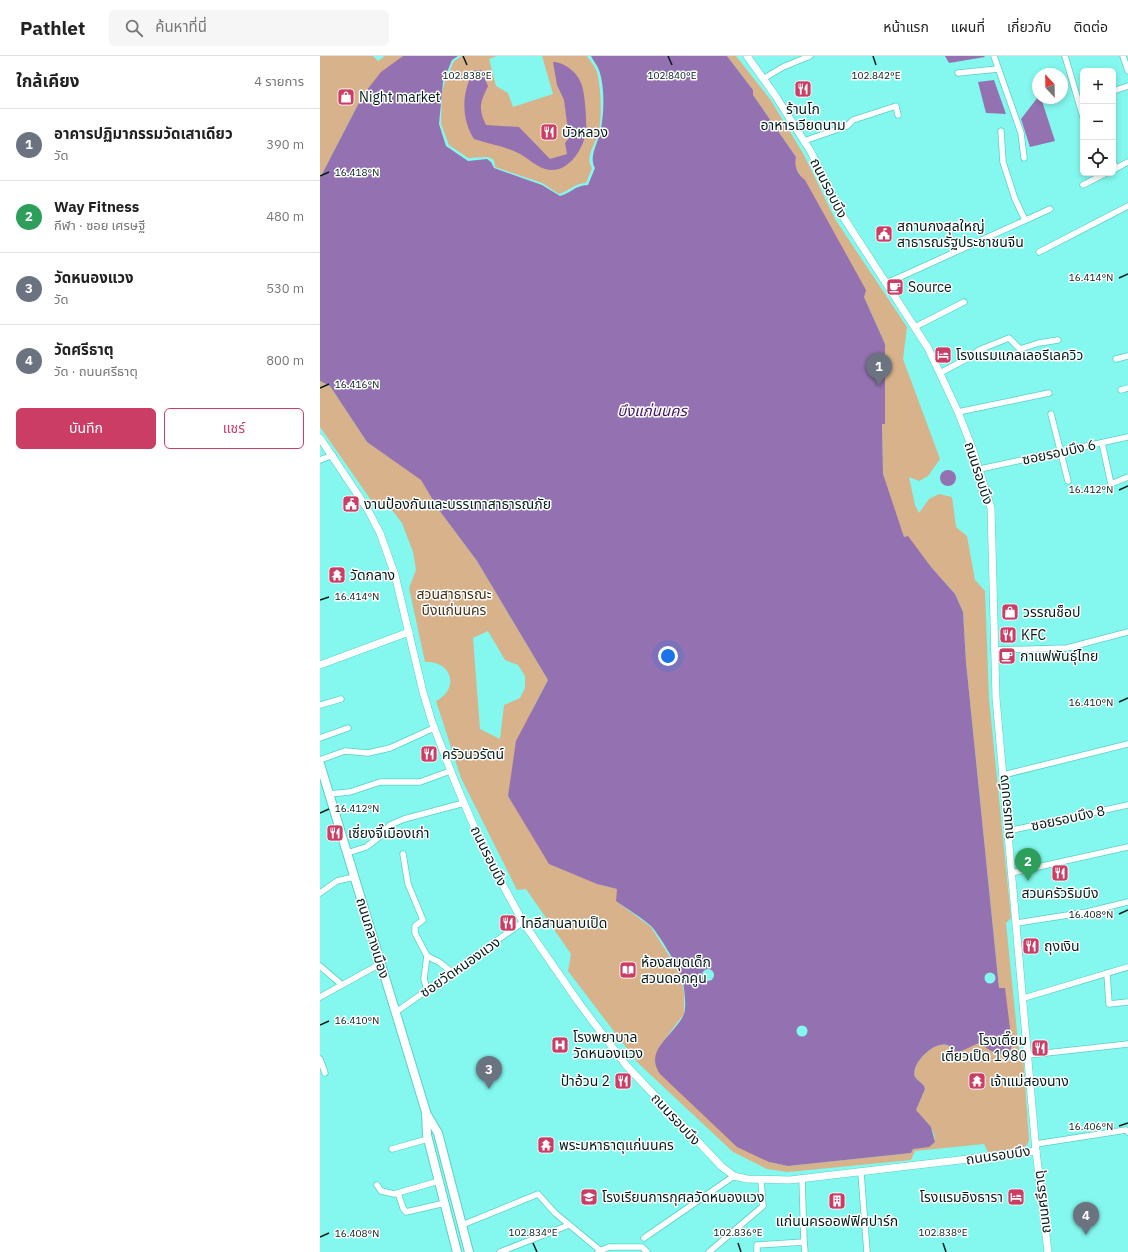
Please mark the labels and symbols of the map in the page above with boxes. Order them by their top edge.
north arrow [1032,68,1068,104]
text: 102.838°E [442,69,492,82]
text: 102.840°E [647,69,697,82]
text: 102.842°E [851,69,901,82]
restaurant icon: ร้านโก อาหารเวียดนาม [793,79,813,99]
shop icon: Night market [336,87,356,107]
place label: Night market [359,88,441,106]
place label: ร้านโก อาหารเวียดนาม [760,100,846,134]
restaurant icon: บัวหลวง [539,122,559,142]
place label: บัวหลวง [562,123,608,141]
street label: ถนนรอบบึง [806,155,852,221]
text: 16.418°N [335,166,379,179]
place label: สถานกงสุลใหญ่ สาธารณรัฐประชาชนจีน [897,217,1024,251]
public building icon: สถานกงสุลใหญ่ สาธารณรัฐประชาชนจีน [874,224,894,244]
text: 16.414°N [1069,271,1113,284]
cafe icon: Source [885,277,905,297]
place label: Source [908,278,952,296]
hotel icon: โรงแรมแกลเลอรีเลควิว [933,345,953,365]
place label: โรงแรมแกลเลอรีเลควิว [956,346,1083,364]
pin: 1 [866,353,892,386]
text: 16.416°N [335,378,379,391]
water label: บึงแก่นนคร [617,401,688,420]
street label: ซอยรอบบึง 6 [1020,435,1098,469]
street label: ถนนรอบบึง [960,439,998,507]
text: 16.412°N [1069,483,1113,496]
public building icon: งานป้องกันและบรรเทาสาธารณภัย [341,494,361,514]
place label: งานป้องกันและบรรเทาสาธารณภัย [364,495,551,513]
temple icon: วัดกลาง [327,565,347,585]
place label: วัดกลาง [350,566,395,584]
park label: สวนสาธารณะ บึงแก่นนคร [417,585,492,619]
text: 16.414°N [335,590,379,603]
shop icon: วรรณช็อป [1000,602,1020,622]
place label: วรรณช็อป [1023,603,1080,621]
restaurant icon: KFC [998,625,1018,645]
place label: KFC [1021,626,1046,644]
your location [658,646,678,666]
cafe icon: กาแฟพันธุ์ไทย [997,646,1017,666]
place label: กาแฟพันธุ์ไทย [1020,647,1098,665]
text: 16.410°N [1069,696,1113,709]
restaurant icon: ครัวนวรัตน์ [419,744,439,764]
place label: ครัวนวรัตน์ [442,745,504,763]
street label: ถนนรอบบึง [994,774,1018,840]
street label: ซอยรอบบึง 8 [1029,801,1107,835]
text: 16.412°N [335,802,379,815]
restaurant icon: เซี่ยงจี๊เมืองเก่า [325,823,345,843]
place label: เซี่ยงจี๊เมืองเก่า [348,823,430,842]
street label: ถนนรอบบึง [467,823,511,889]
pin: 2 [1015,848,1041,881]
restaurant icon: สวนครัวริมบึง [1050,863,1070,883]
place label: สวนครัวริมบึง [1021,884,1099,902]
street label: ถนนกลางเมือง [352,895,394,981]
text: 16.408°N [1069,908,1113,921]
restaurant icon: ไทอีสานลาบเป็ด [498,913,518,933]
place label: ไทอีสานลาบเป็ด [520,914,607,932]
street label: ซอยวัดหนองแวง [416,933,504,1001]
restaurant icon: ถุงเงิน [1021,936,1041,956]
place label: ถุงเงิน [1044,937,1080,955]
place label: ห้องสมุดเด็ก สวนดอกคูน [641,953,711,987]
library icon: ห้องสมุดเด็ก สวนดอกคูน [618,960,638,980]
text: 16.410°N [335,1014,379,1027]
place label: โรงพยาบาล วัดหนองแวง [573,1028,643,1062]
place label: โรงเตี๊ยม เตี๋ยวเป็ด 1980 [941,1030,1027,1065]
hospital icon: โรงพยาบาล วัดหนองแวง [550,1035,570,1055]
restaurant icon: โรงเตี๊ยม เตี๋ยวเป็ด 1980 [1030,1038,1050,1058]
pin: 3 [476,1056,502,1089]
restaurant icon: ป้าอ้วน 2 [613,1071,633,1091]
temple icon: เจ้าแม่สองนาง [967,1071,987,1091]
place label: ป้าอ้วน 2 [561,1072,610,1090]
place label: เจ้าแม่สองนาง [990,1072,1069,1090]
street label: ถนนรอบบึง [647,1089,705,1149]
text: 16.406°N [1069,1120,1113,1133]
temple icon: พระมหาธาตุแก่นนคร [536,1135,556,1155]
place label: พระมหาธาตุแก่นนคร [559,1136,674,1154]
street label: ถนนรอบบึง [965,1142,1031,1168]
street label: ถนนศรีธาตุ [1029,1169,1055,1235]
school or university icon: โรงเรียนการกุศลวัดหนองแวง [579,1187,599,1207]
hotel icon: โรงแรมอิงธารา [1006,1187,1026,1207]
place label: โรงเรียนการกุศลวัดหนองแวง [602,1188,764,1206]
place label: โรงแรมอิงธารา [920,1188,1003,1206]
building icon: แก่นนครออฟฟิศปาร์ก [827,1191,847,1211]
pin: 4 [1073,1202,1099,1235]
place label: แก่นนครออฟฟิศปาร์ก [776,1212,898,1230]
text: 102.834°E [508,1226,558,1239]
text: 102.836°E [713,1226,763,1239]
text: 102.838°E [918,1226,968,1239]
text: 16.408°N [335,1227,379,1240]

